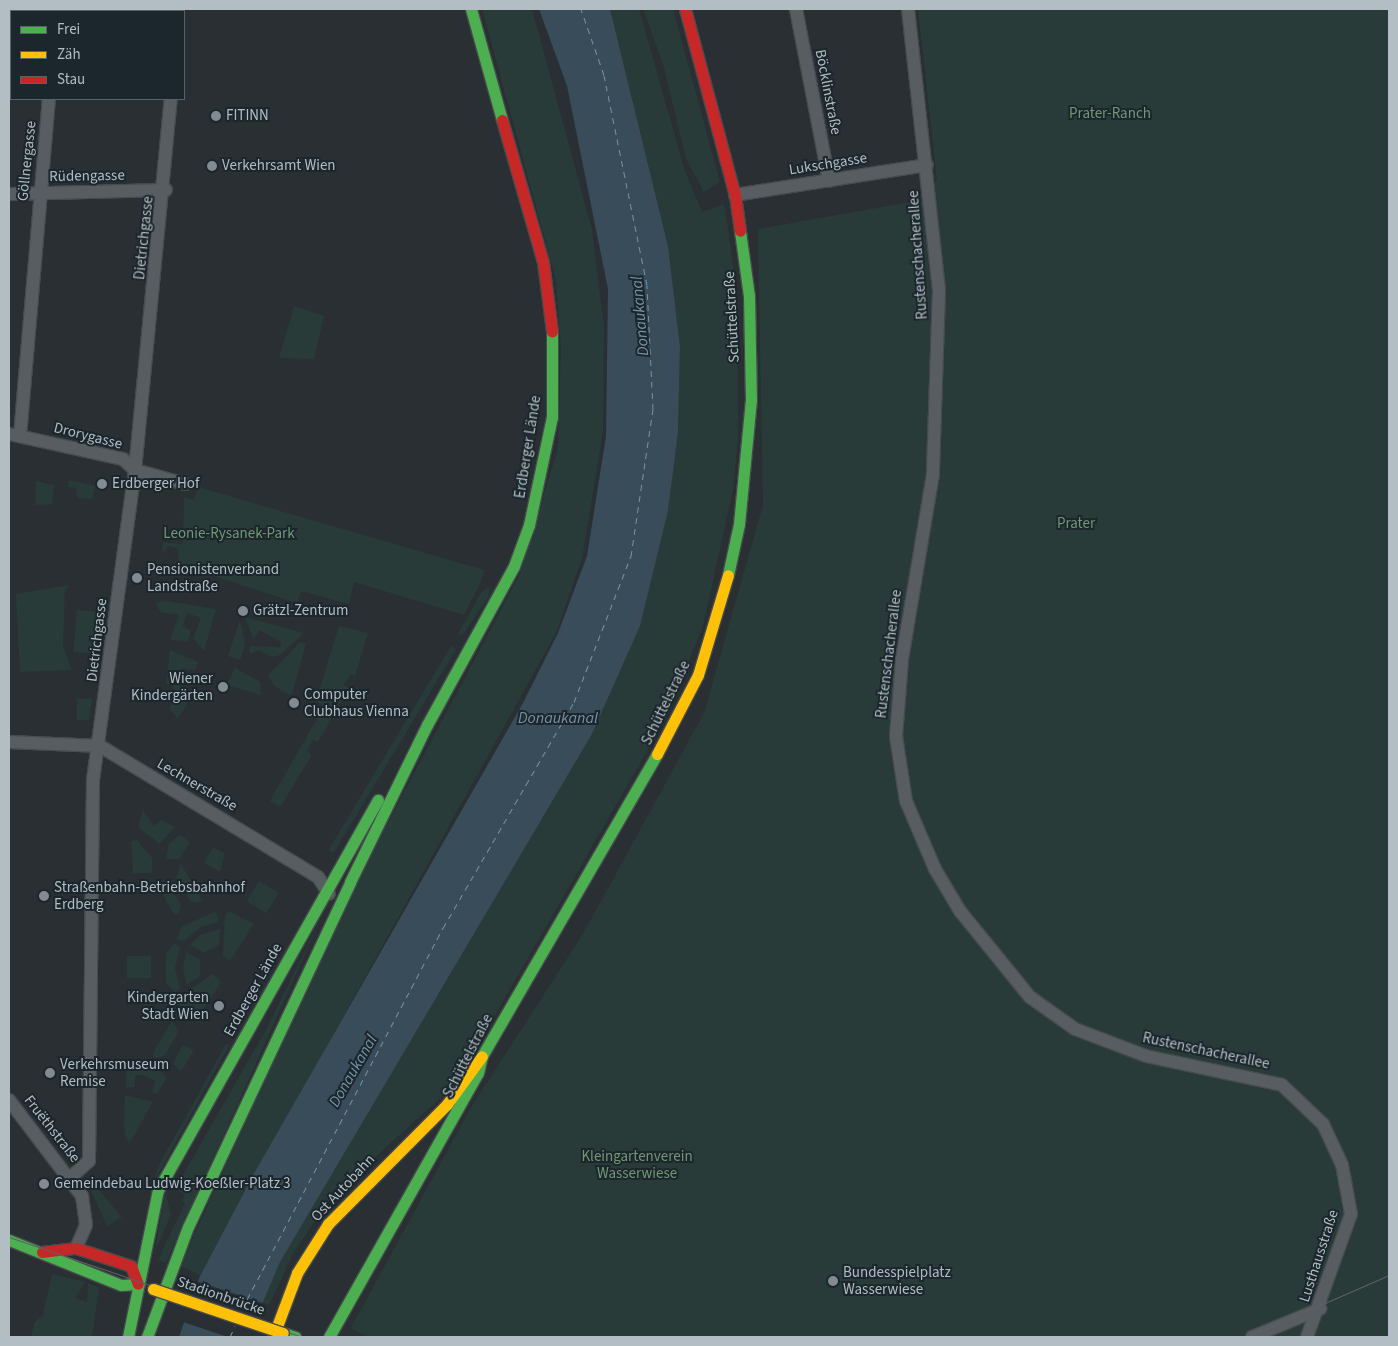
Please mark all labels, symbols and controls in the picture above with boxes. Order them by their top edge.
legend [10,10,185,100]
text: Frei [57,19,80,40]
text: Zäh [57,44,81,65]
street label: Böcklinstraße [811,48,845,136]
text: Stau [57,69,85,90]
park label: Prater-Ranch [1069,105,1151,123]
place label: FITINN [226,107,269,125]
marker: FITINN [210,110,222,122]
street label: Göllnergasse [14,120,40,202]
street label: Lukschgasse [788,149,868,179]
place label: Verkehrsamt Wien [222,157,336,175]
marker: Verkehrsamt Wien [206,160,218,172]
street label: Rüdengasse [49,166,125,186]
street label: Rustenschacherallee [905,190,931,320]
street label: Dietrichgasse [131,195,157,281]
street label: Schüttelstraße [721,271,743,363]
water label: Donaukanal [627,275,653,357]
street label: Erdberger Lände [511,394,545,500]
street label: Drorygasse [52,419,124,453]
place label: Erdberger Hof [112,475,199,493]
marker: Erdberger Hof [96,478,108,490]
park label: Prater [1057,515,1095,533]
park label: Leonie-Rysanek-Park [163,525,295,543]
place label: Pensionistenverband Landstraße [147,560,279,595]
marker: Pensionistenverband Landstraße [131,572,143,584]
street label: Rustenschacherallee [872,589,906,719]
street label: Dietrichgasse [83,597,111,683]
place label: Grätzl-Zentrum [253,602,348,620]
marker: Grätzl-Zentrum [237,605,249,617]
street label: Schüttelstraße [638,658,694,748]
place label: Wiener Kindergärten [131,669,213,704]
marker: Wiener Kindergärten [217,681,229,693]
place label: Computer Clubhaus Vienna [304,685,409,720]
marker: Computer Clubhaus Vienna [288,697,300,709]
water label: Donaukanal [518,708,598,728]
street label: Lechnerstraße [154,755,240,815]
place label: Straßenbahn-Betriebsbahnhof Erdberg [54,878,245,913]
marker: Straßenbahn-Betriebsbahnhof Erdberg [38,890,50,902]
street label: Erdberger Lände [220,940,286,1040]
place label: Kindergarten Stadt Wien [127,988,209,1023]
marker: Kindergarten Stadt Wien [213,1000,225,1012]
street label: Schüttelstraße [439,1011,497,1101]
street label: Rustenschacherallee [1141,1029,1271,1073]
water label: Donaukanal [325,1032,381,1110]
place label: Verkehrsmuseum Remise [60,1055,169,1090]
marker: Verkehrsmuseum Remise [44,1067,56,1079]
street label: Fruëthstraße [20,1092,84,1166]
park label: Kleingartenverein Wasserwiese [581,1147,693,1182]
street label: Ost Autobahn [307,1151,379,1225]
place label: Gemeindebau Ludwig-Koeßler-Platz 3 [54,1175,290,1193]
marker: Gemeindebau Ludwig-Koeßler-Platz 3 [38,1178,50,1190]
street label: Lusthausstraße [1296,1208,1342,1304]
place label: Bundesspielplatz Wasserwiese [843,1263,951,1298]
street label: Stadionbrücke [175,1273,267,1319]
marker: Bundesspielplatz Wasserwiese [827,1275,839,1287]

